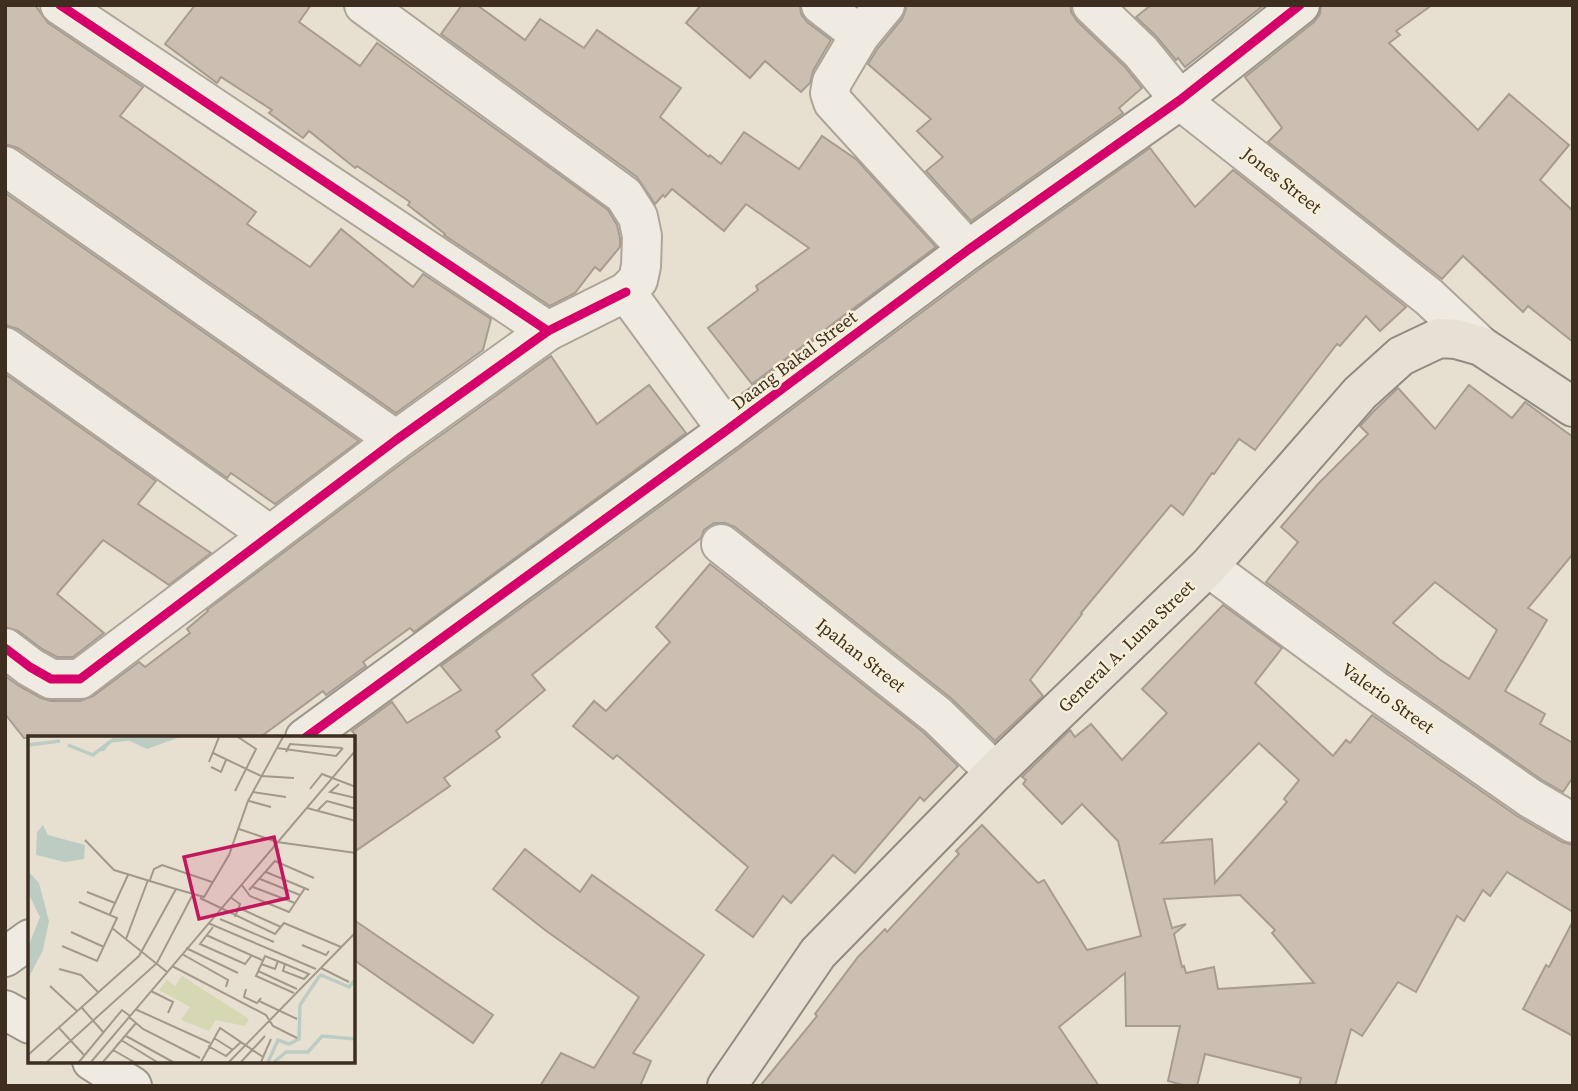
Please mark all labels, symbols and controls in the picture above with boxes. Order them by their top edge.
street label: Jones Street [1236,140,1327,219]
street label: Daang Bakal Street [726,304,862,415]
street label: General A. Luna Street [1052,574,1200,718]
street label: Ipahan Street [811,612,911,698]
street label: Valerio Street [1337,657,1440,739]
inset map [28,736,355,1063]

